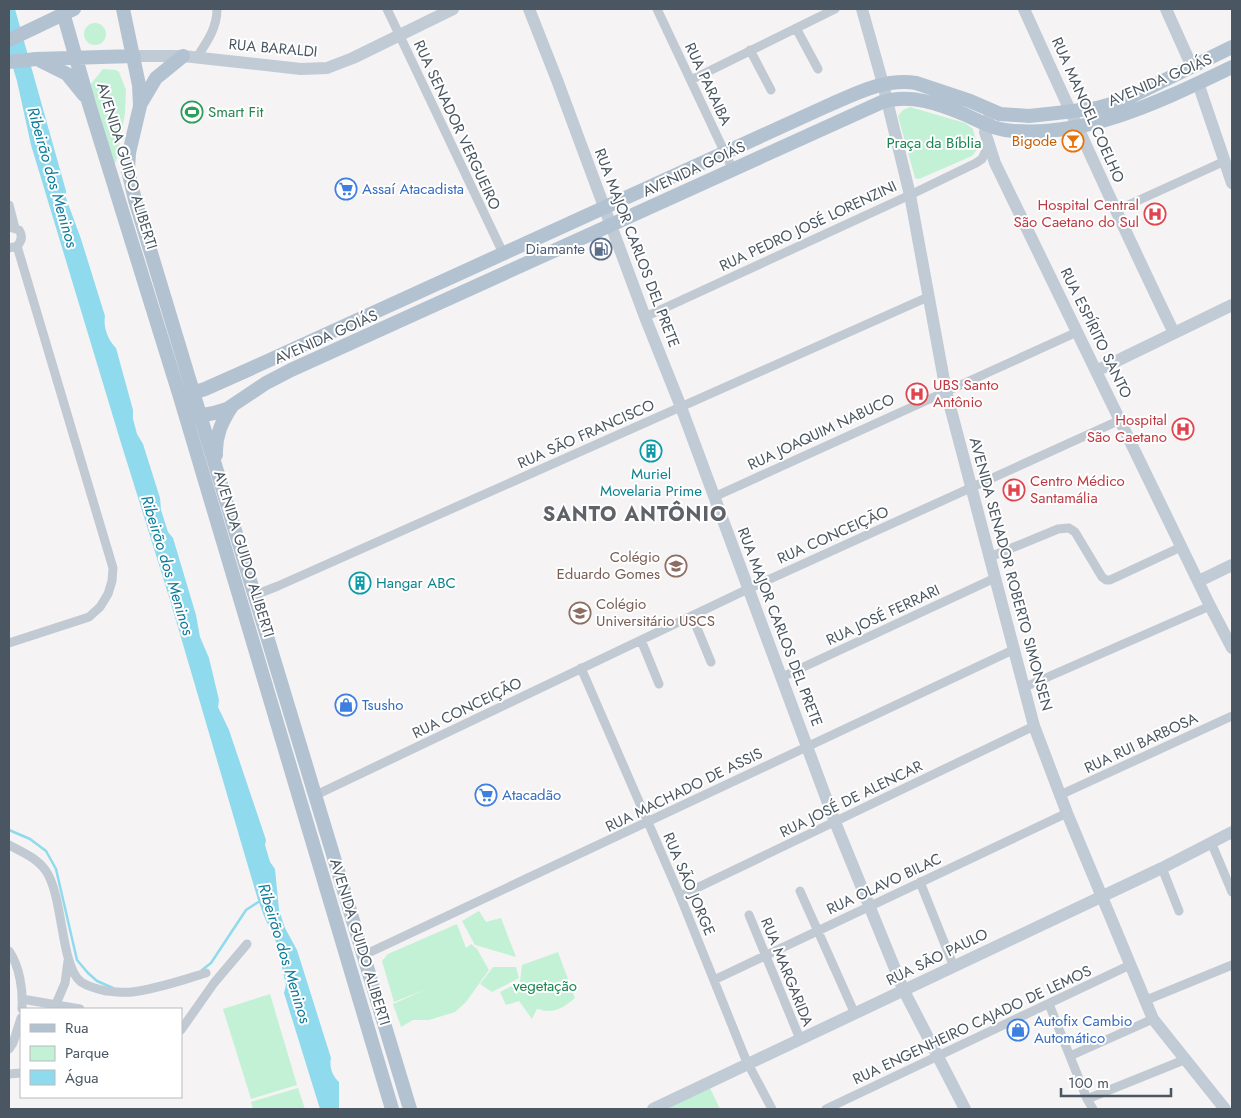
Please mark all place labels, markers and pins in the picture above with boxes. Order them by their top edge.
sports icon: Smart Fit [180,100,204,124]
place label: Smart Fit [208,101,264,123]
bar icon: Bigode [1061,129,1085,153]
place label: Bigode [1012,130,1057,152]
supermarket icon: Assaí Atacadista [334,177,358,201]
place label: Assaí Atacadista [362,178,464,200]
place label: Hospital Central São Caetano do Sul [1013,194,1139,233]
hospital icon: Hospital Central São Caetano do Sul [1143,202,1167,226]
fuel station icon: Diamante [589,237,613,261]
place label: Diamante [526,238,585,260]
place label: UBS Santo Antônio [933,374,999,413]
hospital icon: UBS Santo Antônio [905,382,929,406]
place label: Hospital São Caetano [1087,409,1167,448]
hospital icon: Hospital São Caetano [1171,417,1195,441]
building icon: Muriel Movelaria Prime [639,439,663,463]
place label: Muriel Movelaria Prime [600,463,702,502]
place label: Centro Médico Santamália [1030,470,1125,509]
hospital icon: Centro Médico Santamália [1002,478,1026,502]
place label: Colégio Eduardo Gomes [556,546,660,585]
school or university icon: Colégio Eduardo Gomes [664,554,688,578]
building icon: Hangar ABC [348,571,372,595]
place label: Hangar ABC [376,572,456,594]
place label: Colégio Universitário USCS [596,593,715,632]
school or university icon: Colégio Universitário USCS [568,601,592,625]
shop icon: Tsusho [334,693,358,717]
place label: Tsusho [362,694,404,716]
supermarket icon: Atacadão [474,783,498,807]
place label: Atacadão [502,784,561,806]
place label: Autofix Cambio Automático [1034,1010,1132,1049]
shop icon: Autofix Cambio Automático [1006,1018,1030,1042]

